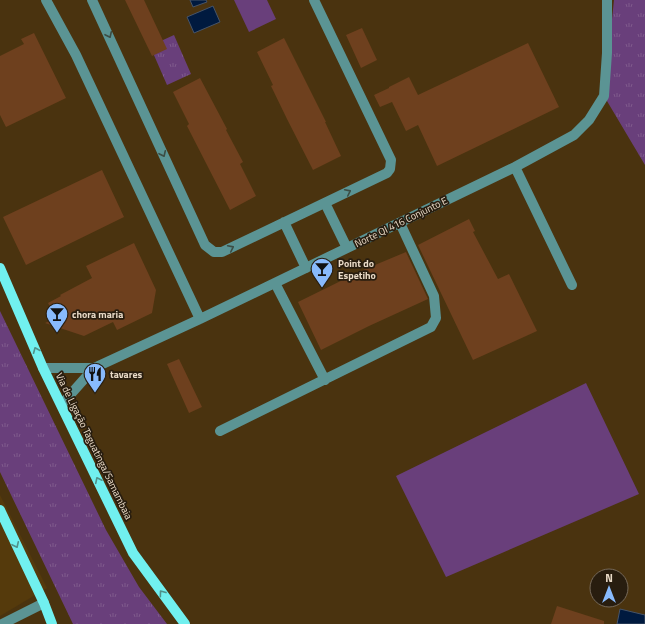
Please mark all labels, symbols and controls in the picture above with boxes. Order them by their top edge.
one-way arrow [104,32,112,39]
one-way arrow [158,149,166,157]
one-way arrow [344,189,351,197]
street label: Norte QI 416 Conjunto E [352,193,450,251]
one-way arrow [227,245,234,253]
bar icon: Point do Espetiho [309,256,335,289]
place label: Point do Espetiho [338,256,376,283]
bar icon: chora maria [44,301,70,334]
place label: chora maria [72,307,123,322]
one-way arrow [32,347,40,354]
restaurant icon: tavares [82,361,108,394]
place label: tavares [110,367,143,382]
street label: Via de Ligação Taguatinga/Samambaia [52,370,136,522]
one-way arrow [95,477,103,484]
one-way arrow [11,541,19,548]
north arrow [589,568,629,608]
text: N [605,570,613,586]
one-way arrow [160,590,167,597]

